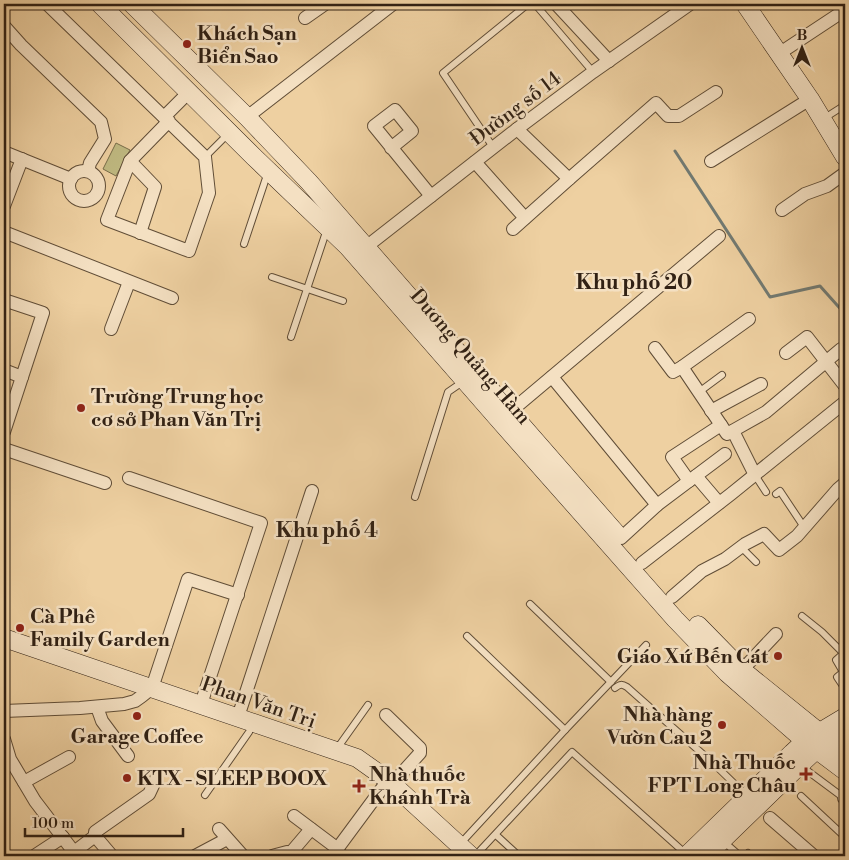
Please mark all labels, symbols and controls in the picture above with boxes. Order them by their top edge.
place label: Khách Sạn Biển Sao [197,22,297,70]
north arrow [776,22,826,72]
text: B [797,27,807,45]
marker: Khách Sạn Biển Sao [181,38,193,50]
street label: Đường số 14 [465,67,567,152]
district label: Khu phố 20 [576,270,692,296]
street label: Dương Quảng Hàm [404,284,536,430]
place label: Trường Trung học cơ sở Phan Văn Trị [91,385,264,433]
marker: Trường Trung học cơ sở Phan Văn Trị [75,402,87,414]
district label: Khu phố 4 [276,518,378,544]
place label: Cà Phê Family Garden [30,605,171,653]
marker: Cà Phê Family Garden [14,622,26,634]
place label: Giáo Xứ Bến Cát [617,645,769,670]
marker: Giáo Xứ Bến Cát [772,650,784,662]
street label: Phan Văn Trị [198,672,319,735]
place label: Nhà hàng Vườn Cau 2 [606,703,713,751]
marker: Garage Coffee [131,710,143,722]
marker: Nhà hàng Vườn Cau 2 [716,719,728,731]
place label: Garage Coffee [71,725,204,750]
place label: Nhà Thuốc FPT Long Châu [648,751,797,799]
place label: Nhà thuốc Khánh Trà [369,763,471,811]
place label: KTX - SLEEP BOOX [137,767,328,792]
marker: Nhà Thuốc FPT Long Châu [800,768,812,780]
marker: KTX - SLEEP BOOX [121,772,133,784]
marker: Nhà thuốc Khánh Trà [353,780,365,792]
scale bar [25,805,182,837]
text: 100 m [32,814,74,833]

